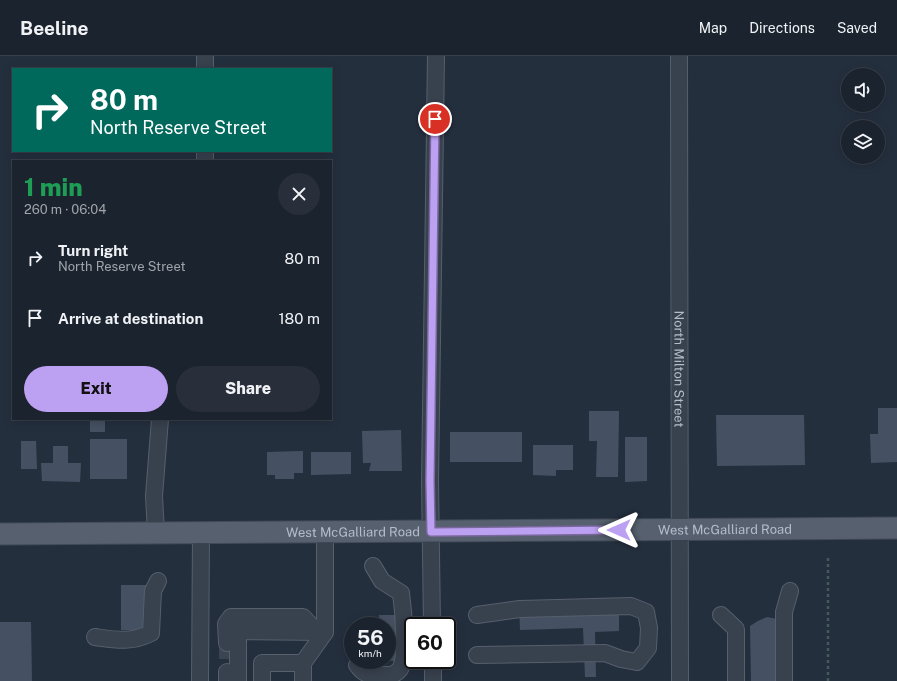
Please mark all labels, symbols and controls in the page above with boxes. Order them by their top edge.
text: Beeline [20,17,89,39]
text: Map [699,20,727,36]
text: Directions [749,20,815,36]
text: Saved [837,20,877,36]
map controls [841,68,885,164]
button: sound [841,68,885,112]
text: 80 m [90,83,158,116]
icon: right [24,84,76,136]
pin [418,102,452,136]
icon: arrive [424,108,446,130]
text: North Reserve Street [90,117,267,138]
button: layers [841,120,885,164]
text: 1 min [24,173,83,201]
button: close [278,173,320,215]
text: 260 m · 06:04 [24,202,106,217]
text: Turn right [58,242,128,259]
icon: right [24,247,46,269]
text: 80 m [285,250,320,267]
text: North Reserve Street [58,259,186,274]
icon: arrive [24,307,46,329]
text: Arrive at destination [58,310,203,327]
text: 180 m [278,310,320,327]
street label: North Milton Street [672,311,687,427]
button: Exit [24,366,168,412]
button: Share [176,366,320,412]
position arrow [598,509,640,551]
street label: West McGalliard Road [658,521,792,537]
street label: West McGalliard Road [286,524,420,540]
speed limit sign: 60 [404,617,456,669]
text: 56 [357,626,383,650]
text: km/h [358,647,382,659]

